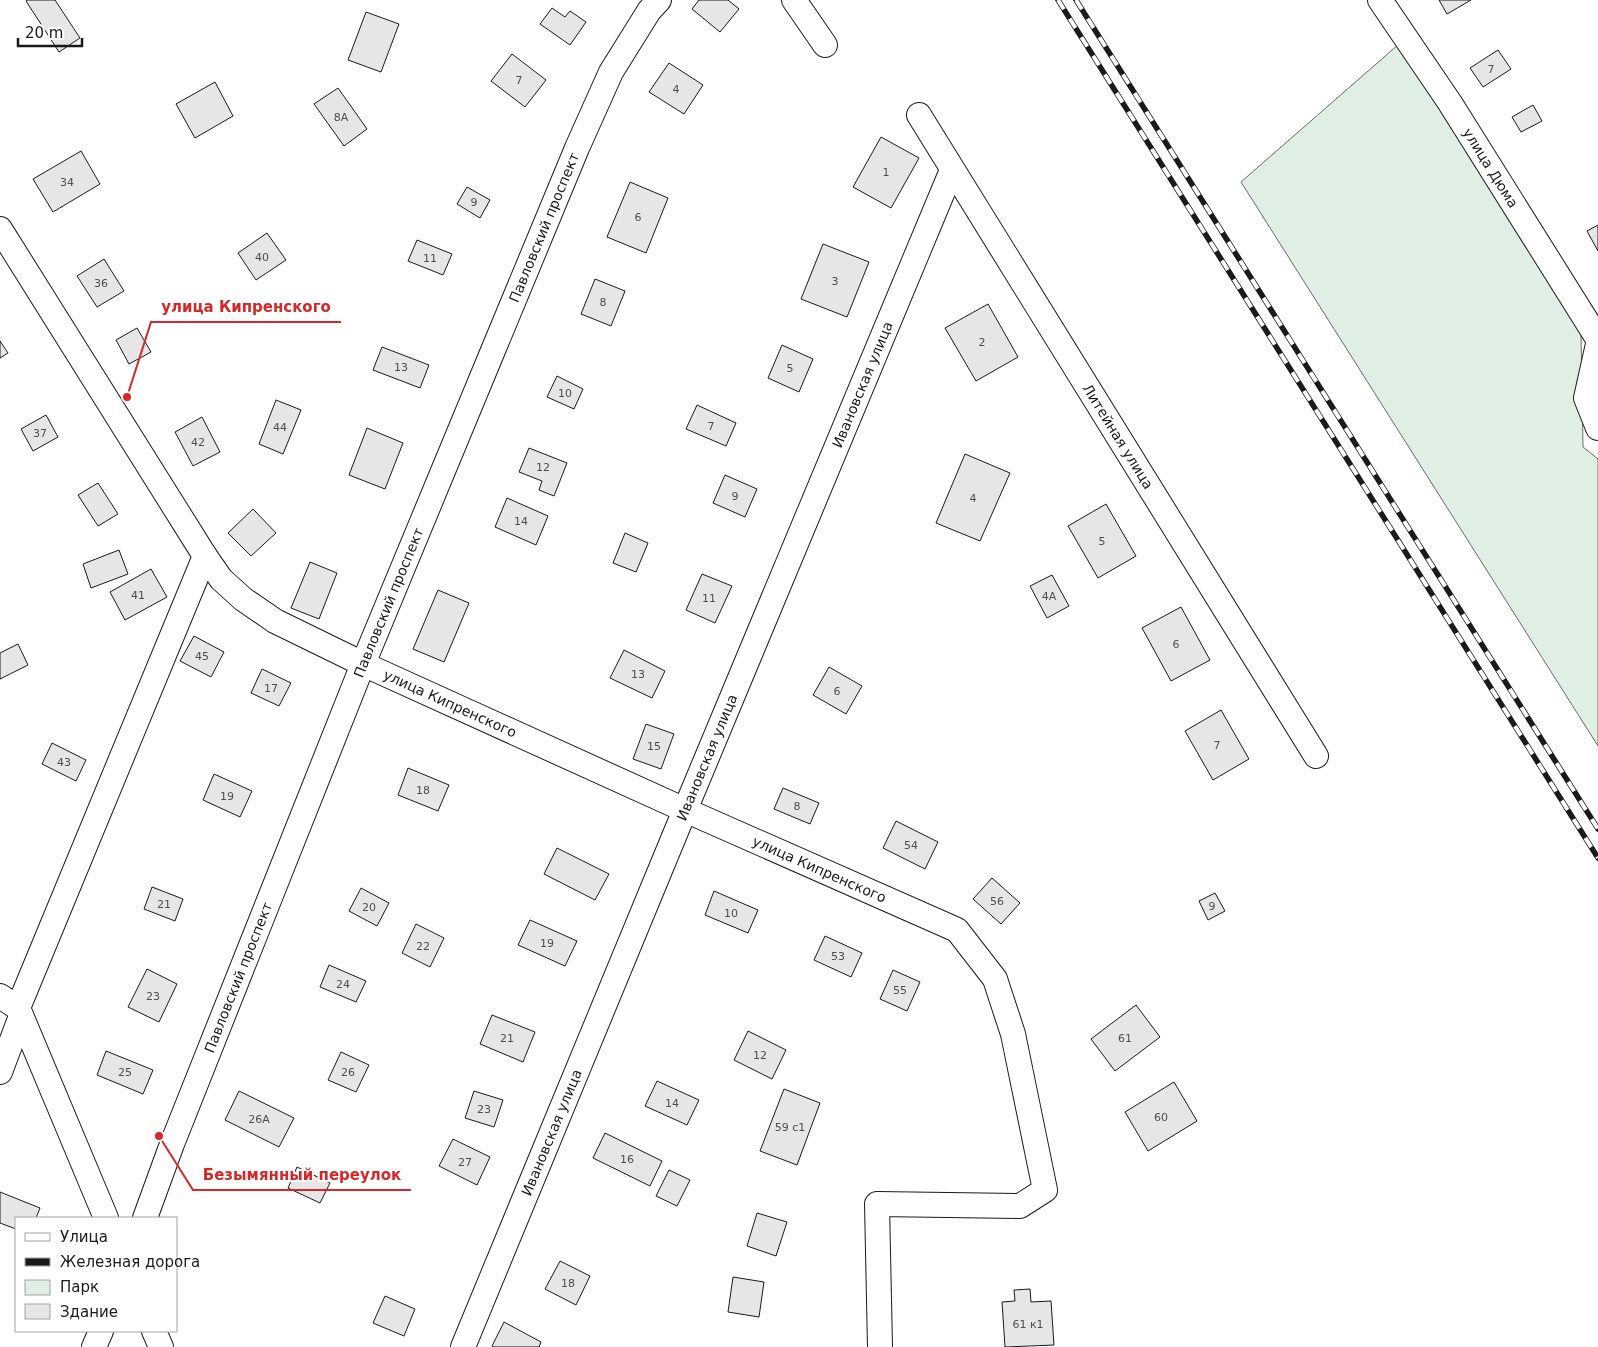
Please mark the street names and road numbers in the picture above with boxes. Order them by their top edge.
street label: улица Дюма [1460,125,1522,211]
street label: Павловский проспект [506,150,582,305]
street label: Ивановская улица [829,319,896,450]
street label: Литейная улица [1079,381,1157,492]
street label: Павловский проспект [350,525,427,680]
street label: улица Кипренского [381,666,519,741]
street label: Ивановская улица [673,692,740,823]
street label: улица Кипренского [750,833,889,906]
street label: Павловский проспект [201,900,275,1055]
street label: Ивановская улица [518,1067,585,1198]

